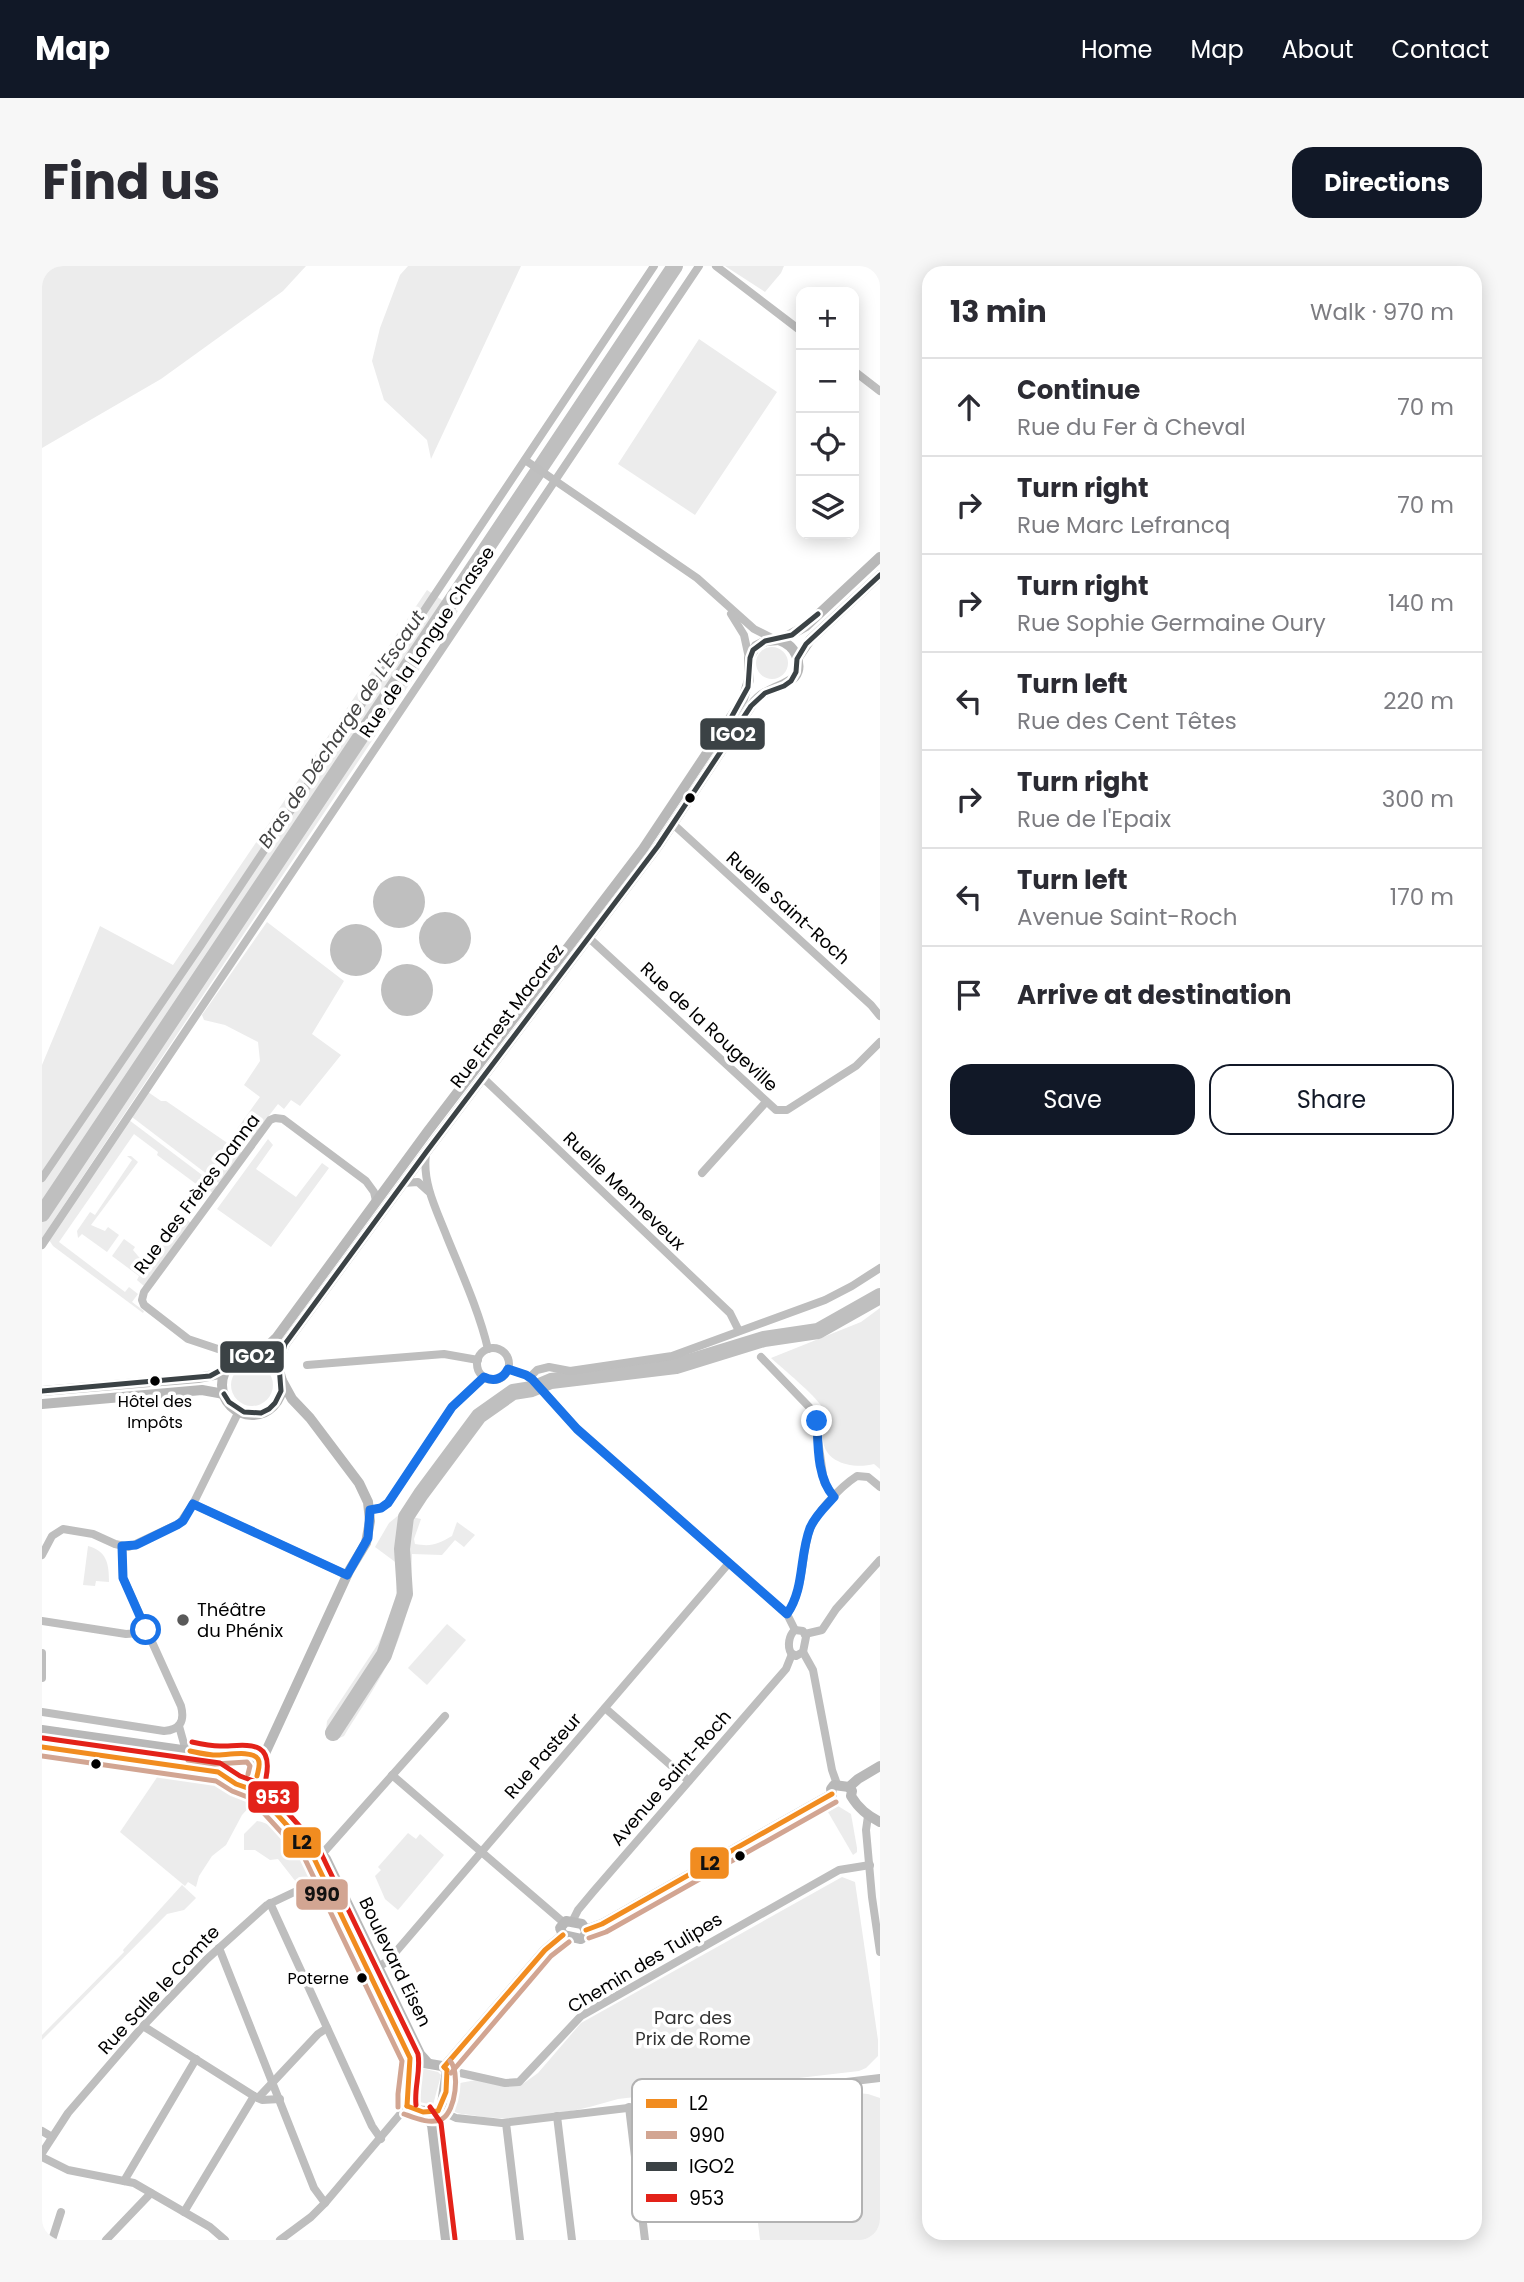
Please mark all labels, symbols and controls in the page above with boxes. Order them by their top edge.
text: Map [35,25,110,72]
text: Home [1081,33,1153,66]
text: Map [1191,33,1244,66]
text: About [1282,33,1353,66]
text: Contact [1391,33,1489,66]
button: Directions [1292,147,1482,218]
text: Find us [42,148,220,216]
map controls [796,287,859,539]
button: + [796,287,859,350]
text: 13 min [950,290,1047,333]
text: Walk · 970 m [1310,296,1454,328]
button: − [796,350,859,413]
text: Continue [1017,372,1140,408]
icon: ahead [950,388,988,426]
text: 70 m [1397,391,1454,423]
text: Rue du Fer à Cheval [1017,411,1246,443]
button: locate [796,413,859,476]
text: Turn right [1017,470,1149,506]
button: layers [796,476,859,539]
icon: right [950,486,988,524]
text: 70 m [1397,489,1454,521]
text: Rue Marc Lefrancq [1017,509,1230,541]
street label: Rue de la Longue Chasse [353,541,500,742]
text: Turn right [1017,568,1149,604]
icon: right [950,584,988,622]
text: 140 m [1388,587,1454,619]
water label: Bras de Décharge de L'Escaut [252,604,432,853]
text: Rue Sophie Germaine Oury [1017,607,1326,639]
text: Turn left [1017,666,1128,702]
icon: left [950,682,988,720]
text: 220 m [1383,685,1454,717]
text: Rue des Cent Têtes [1017,705,1237,737]
line badge: IGO2 [699,717,766,751]
text: IGO2 [710,721,756,748]
text: Turn right [1017,764,1149,800]
icon: right [950,780,988,818]
text: 300 m [1382,783,1454,815]
unlabelled marker [683,791,697,805]
text: Rue de l'Epaix [1017,803,1171,835]
street label: Ruelle Saint-Roch [721,845,856,970]
text: Turn left [1017,862,1128,898]
icon: left [950,878,988,916]
text: 170 m [1390,881,1454,913]
text: Avenue Saint-Roch [1017,901,1237,933]
street label: Rue Ernest Macarez [444,938,569,1093]
street label: Rue de la Rougeville [635,956,784,1097]
icon: arrive [950,976,988,1014]
text: Arrive at destination [1017,977,1292,1013]
button: Save [950,1064,1195,1135]
button: Share [1209,1064,1454,1135]
street label: Rue des Frères Danna [128,1108,265,1279]
street label: Ruelle Menneveux [558,1126,691,1256]
line badge: IGO2 [219,1340,285,1374]
text: IGO2 [229,1343,275,1370]
marker: Hôtel des Impôts [148,1374,162,1388]
place label: Hôtel des Impôts [118,1390,192,1434]
route end [801,1405,832,1436]
place label: Théâtre du Phénix [197,1597,284,1643]
marker: Théâtre du Phénix [175,1612,191,1628]
route start [130,1614,161,1645]
street label: Avenue Saint-Roch [605,1704,737,1851]
street label: Rue Pasteur [498,1707,587,1804]
unlabelled marker [89,1757,103,1771]
line badge: 953 [247,1780,300,1814]
text: 953 [255,1784,291,1811]
line badge: L2 [282,1826,322,1859]
text: L2 [292,1829,312,1856]
line badge: L2 [689,1846,730,1880]
unlabelled marker [733,1849,747,1863]
text: L2 [700,1850,720,1877]
line badge: 990 [295,1878,349,1911]
text: 990 [304,1881,340,1908]
street label: Boulevard Eisen [353,1893,438,2031]
street label: Chemin des Tulipes [563,1906,727,2019]
street label: Rue Salle le Comte [92,1920,225,2060]
place label: Poterne [288,1967,349,1990]
marker: Poterne [355,1971,369,1985]
park label: Parc des Prix de Rome [635,2005,751,2051]
legend [632,2079,862,2222]
text: L2 [689,2090,708,2117]
text: 990 [689,2122,725,2149]
text: IGO2 [689,2153,734,2180]
text: 953 [689,2185,724,2212]

